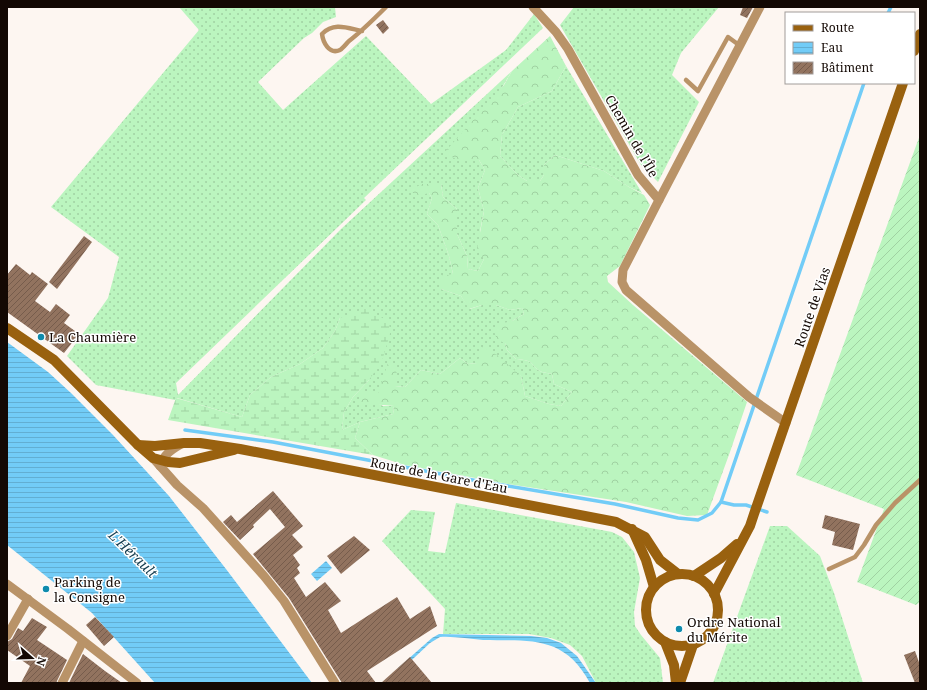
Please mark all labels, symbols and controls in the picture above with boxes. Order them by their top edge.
legend [785,12,915,84]
text: Route [821,19,854,36]
text: Eau [821,39,843,56]
text: Bâtiment [821,59,873,76]
street label: Chemin de l'Île [601,92,663,181]
street label: Route de Vias [790,264,834,349]
place label: La Chaumière [49,328,136,346]
marker: La Chaumière [36,332,46,342]
street label: Route de la Gare d'Eau [369,453,509,497]
water label: L'Hérault [104,525,163,582]
place label: Parking de la Consigne [54,573,125,606]
marker: Parking de la Consigne [41,584,51,594]
place label: Ordre National du Mérite [687,613,780,646]
marker: Ordre National du Mérite [674,624,684,634]
north arrow [12,638,52,678]
text: N [33,655,50,669]

